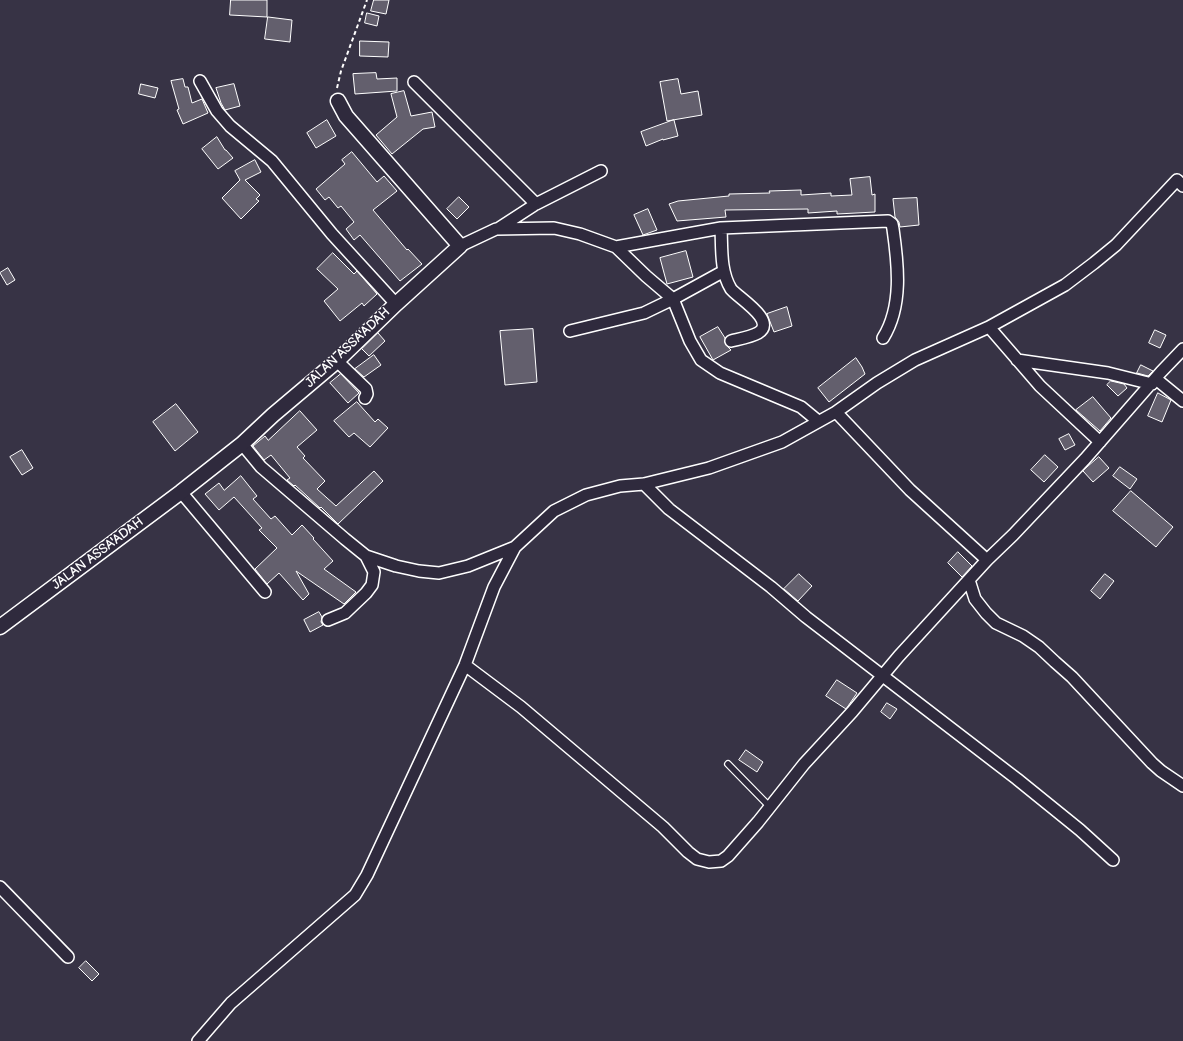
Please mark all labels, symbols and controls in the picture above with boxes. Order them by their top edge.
street label: JALAN ASSA'ADAH [302,305,394,391]
street label: JALAN ASSA'ADAH [49,515,147,593]

